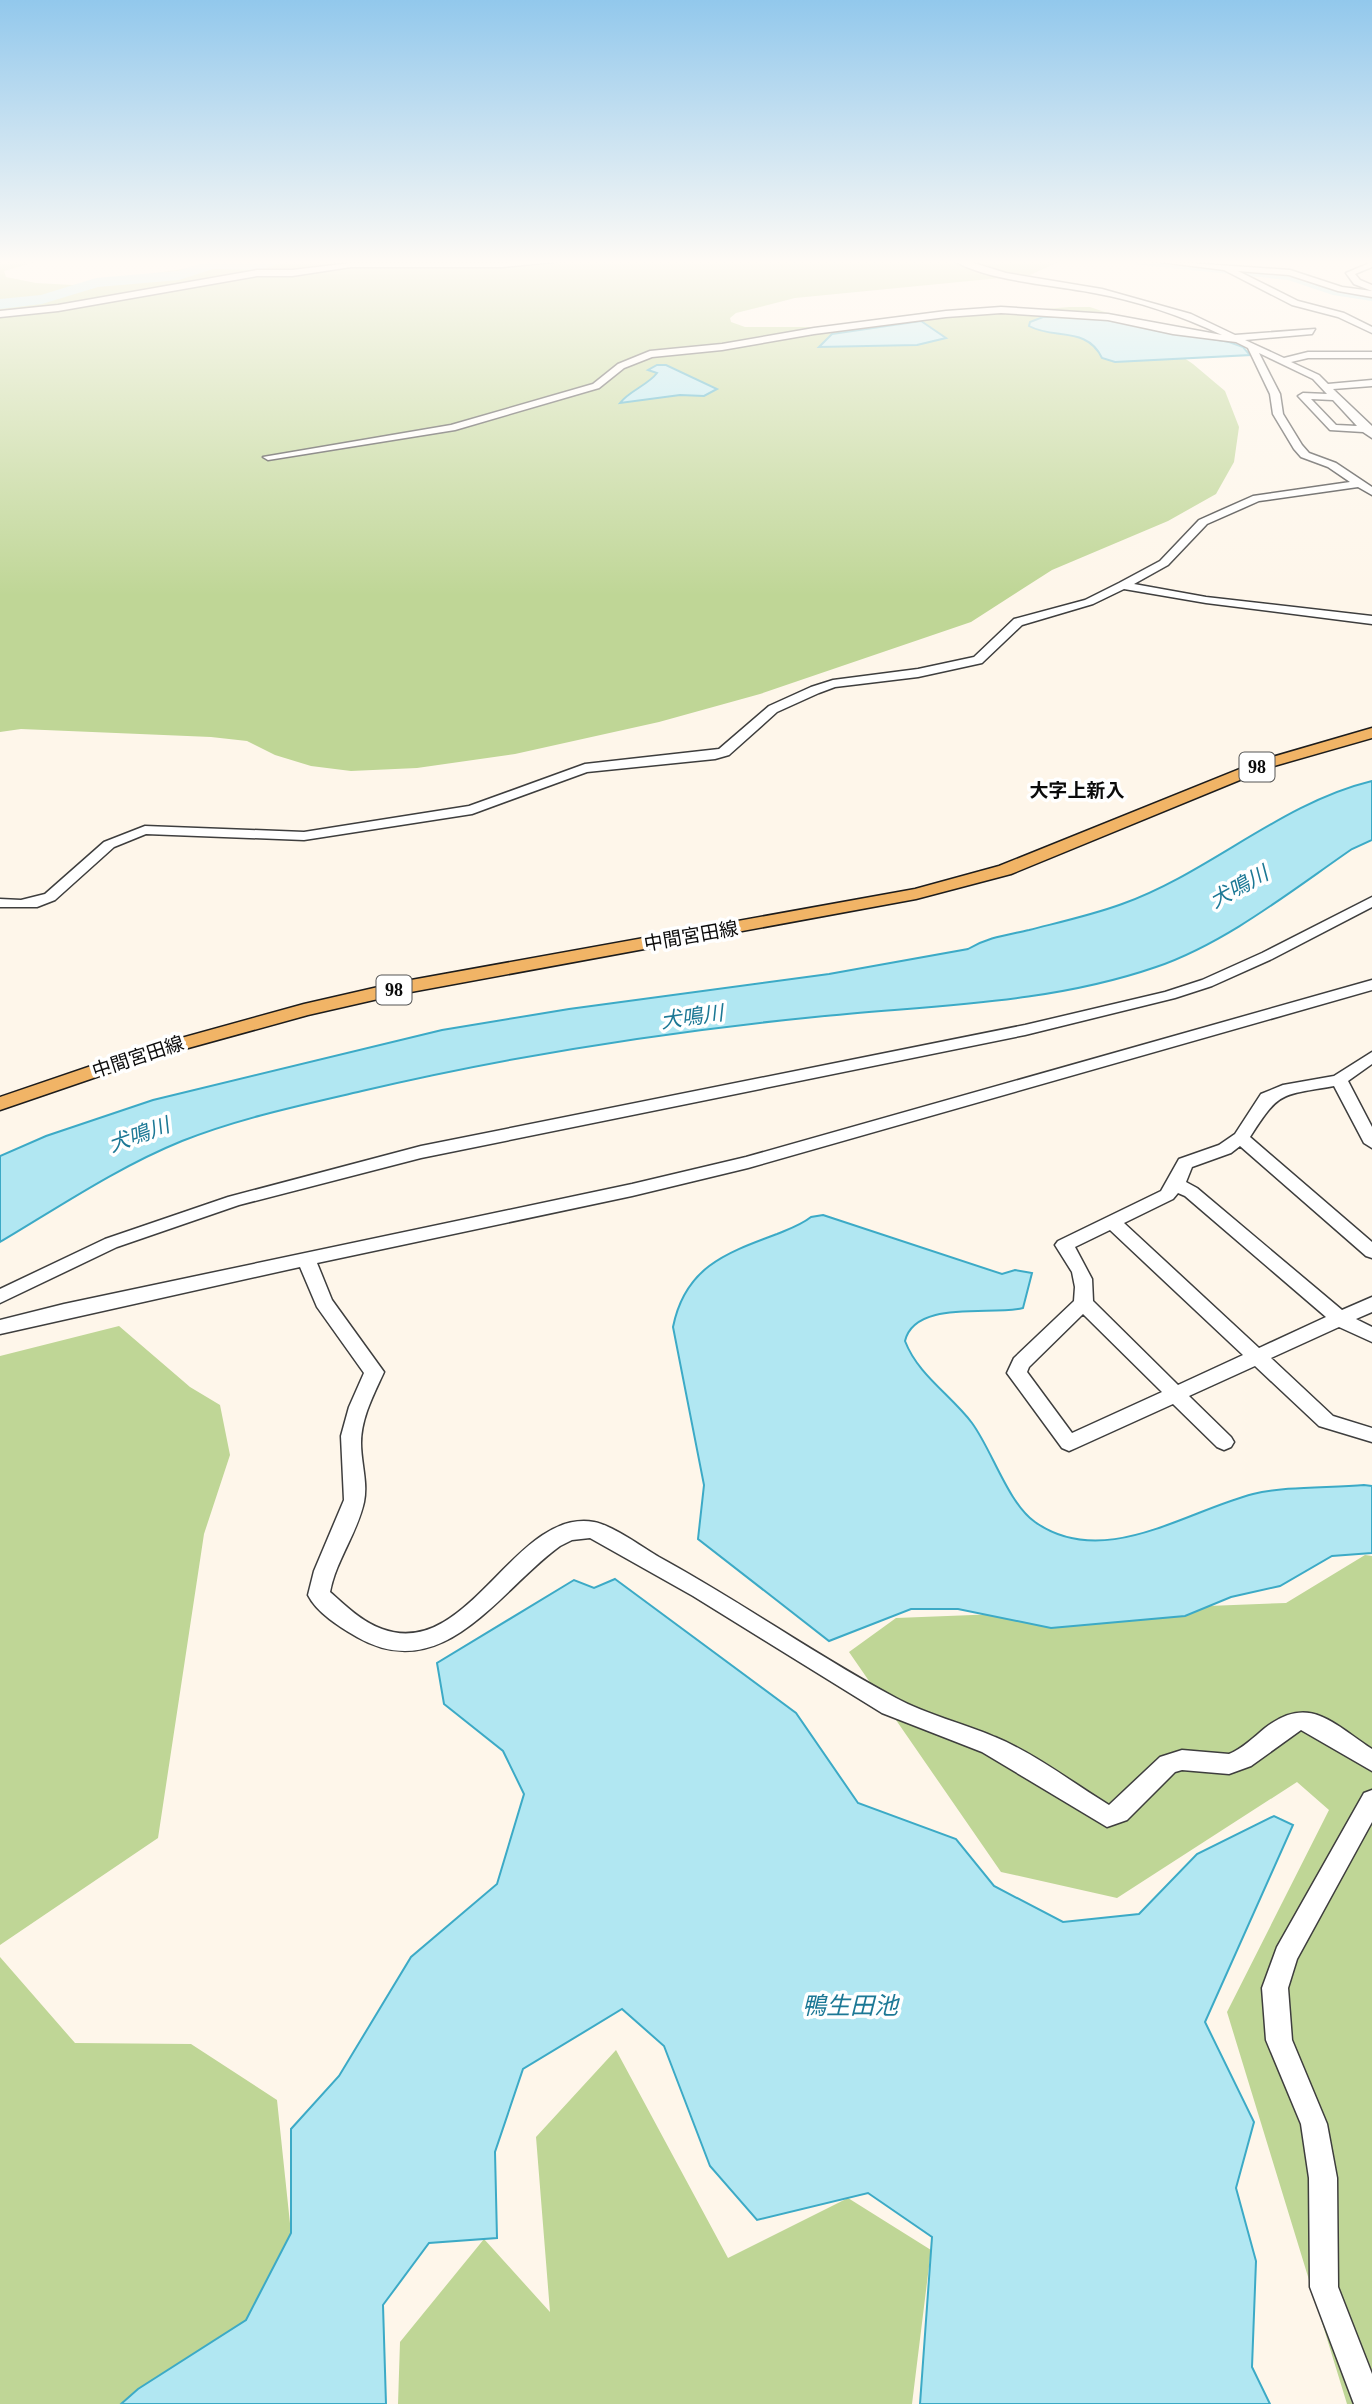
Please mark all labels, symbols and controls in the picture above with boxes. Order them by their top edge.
road number: 98 [1240,752,1274,782]
district label: 大字上新入 [1029,780,1125,801]
water label: 犬鳴川 [1206,860,1274,913]
street label: 中間宮田線 [642,917,740,955]
road number: 98 [376,975,412,1004]
water label: 犬鳴川 [659,1000,727,1033]
street label: 中間宮田線 [90,1032,186,1082]
water label: 犬鳴川 [105,1112,175,1157]
water label: 鴨生田池 [802,1993,900,2019]

